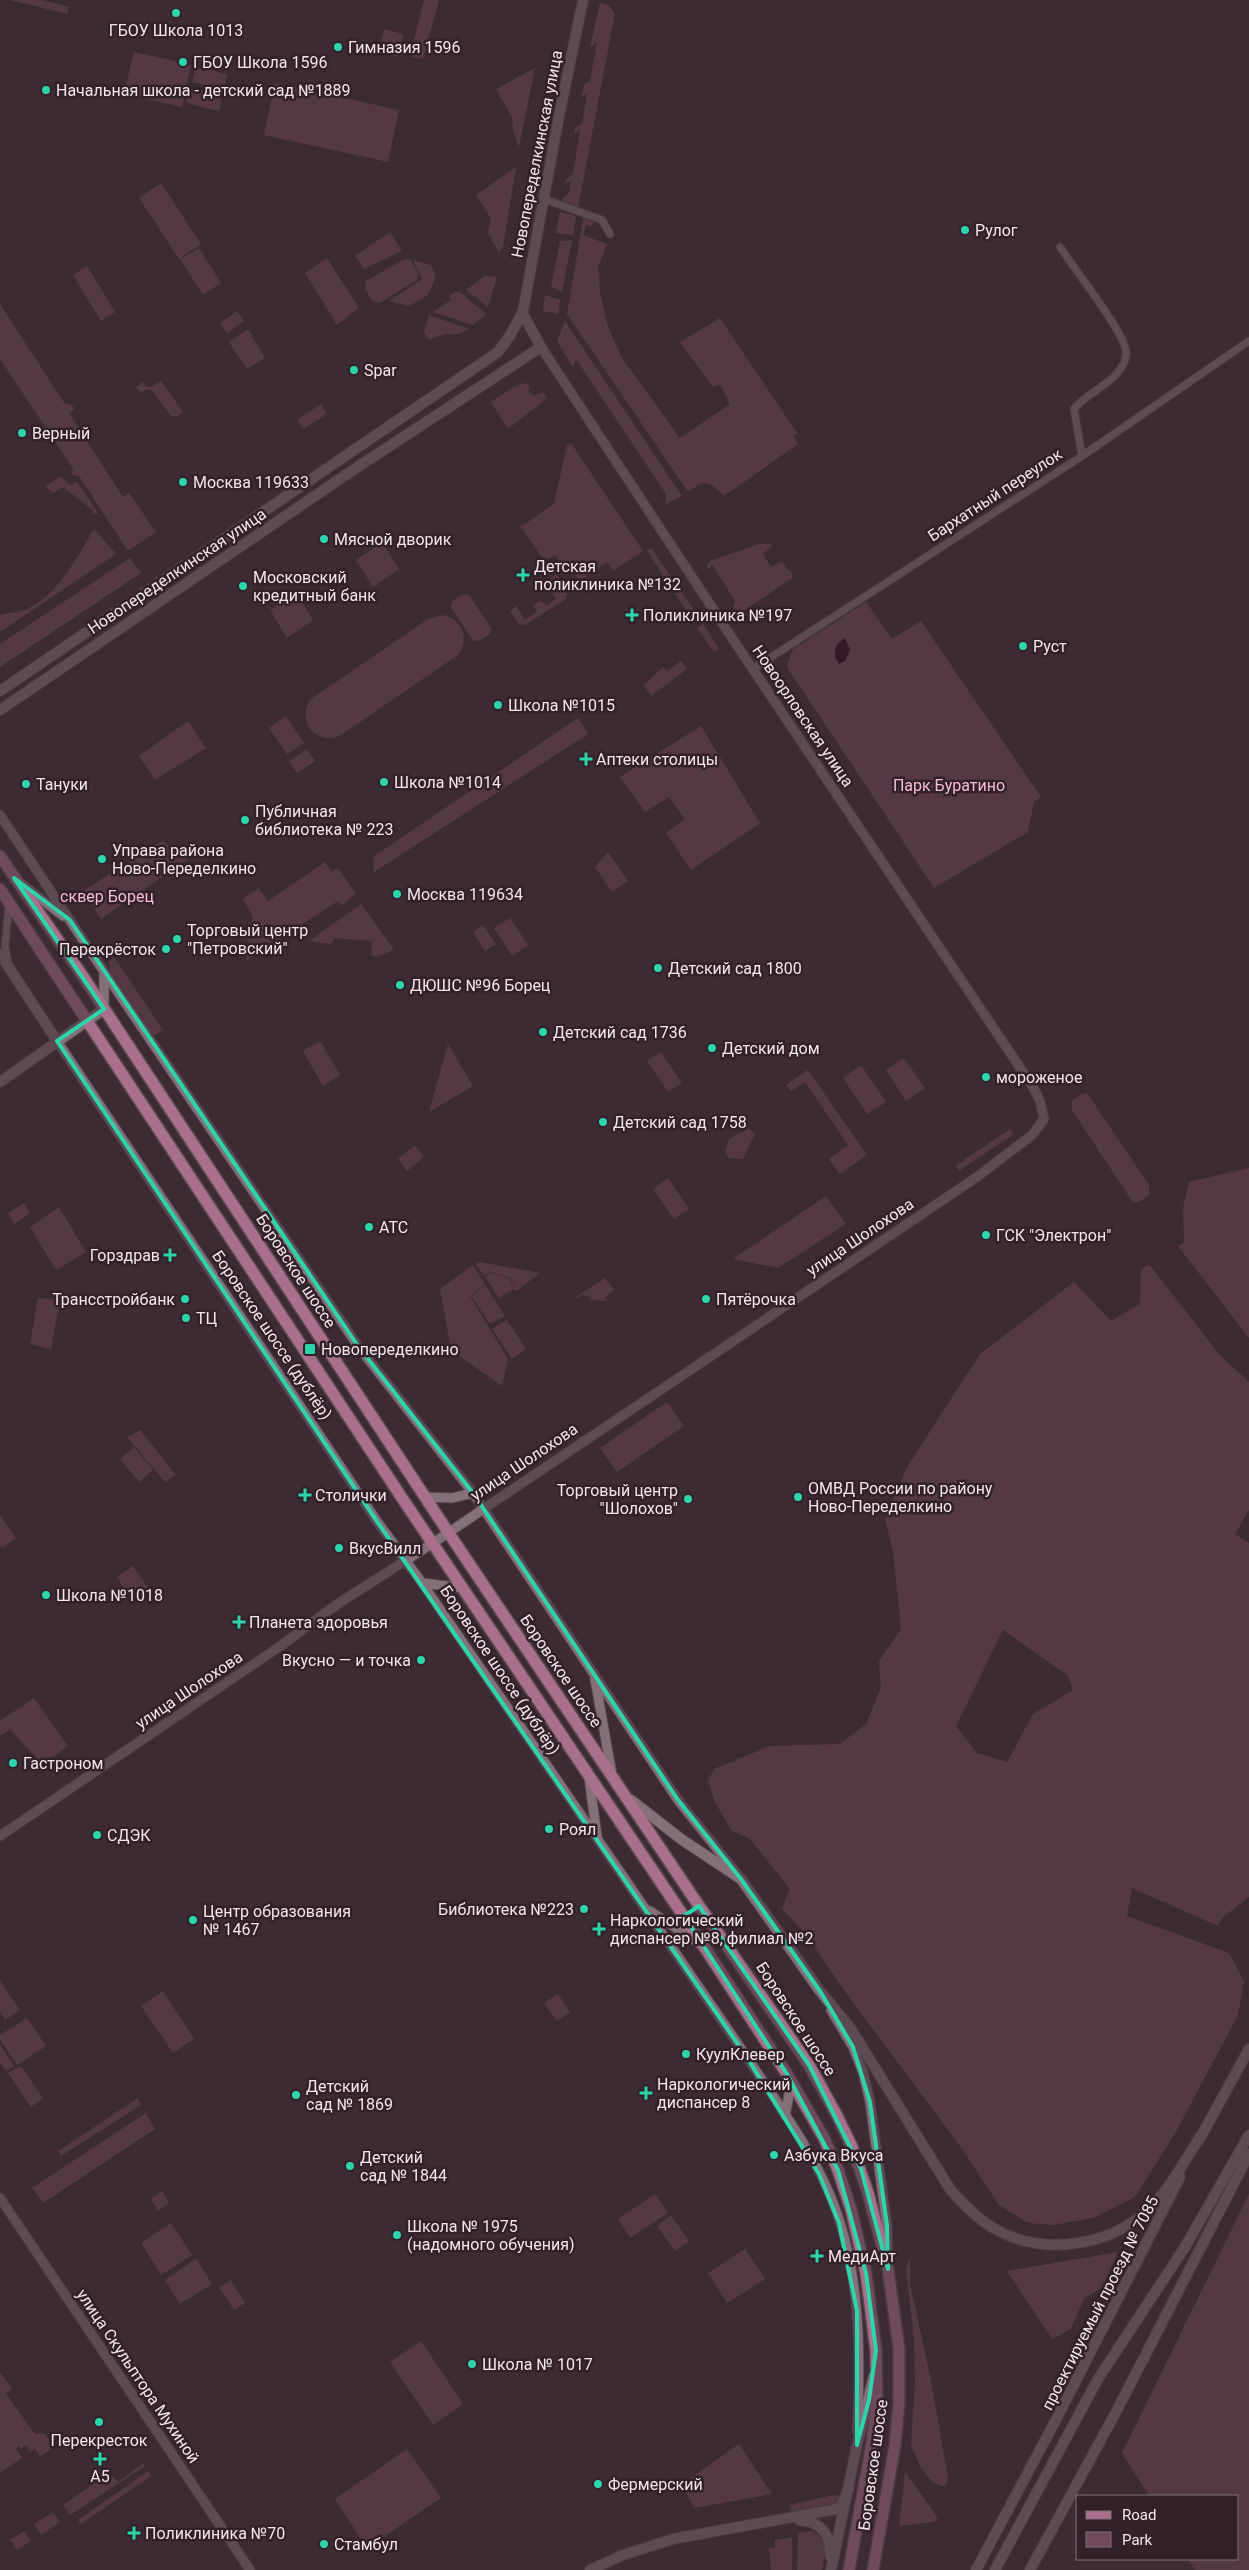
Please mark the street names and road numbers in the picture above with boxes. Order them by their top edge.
street label: Новопеределкинская улица [508,49,566,259]
street label: Бархатный переулок [924,444,1066,545]
street label: Новопеределкинская улица [84,504,270,638]
street label: Новоорловская улица [749,642,857,790]
street label: улица Шолохова [803,1194,917,1280]
street label: Боровское шоссе [252,1210,340,1332]
street label: Боровское шоссе (дублёр) [208,1247,336,1423]
street label: улица Шолохова [467,1419,581,1505]
street label: Боровское шоссе (дублёр) [436,1582,564,1758]
street label: Боровское шоссе [516,1611,606,1731]
street label: улица Шолохова [132,1647,246,1733]
street label: Боровское шоссе [752,1958,840,2080]
street label: проектируемый проезд № 7085 [1038,2193,1162,2413]
street label: улица Скульптора Мухиной [73,2285,203,2467]
street label: Боровское шоссе [854,2398,892,2532]

